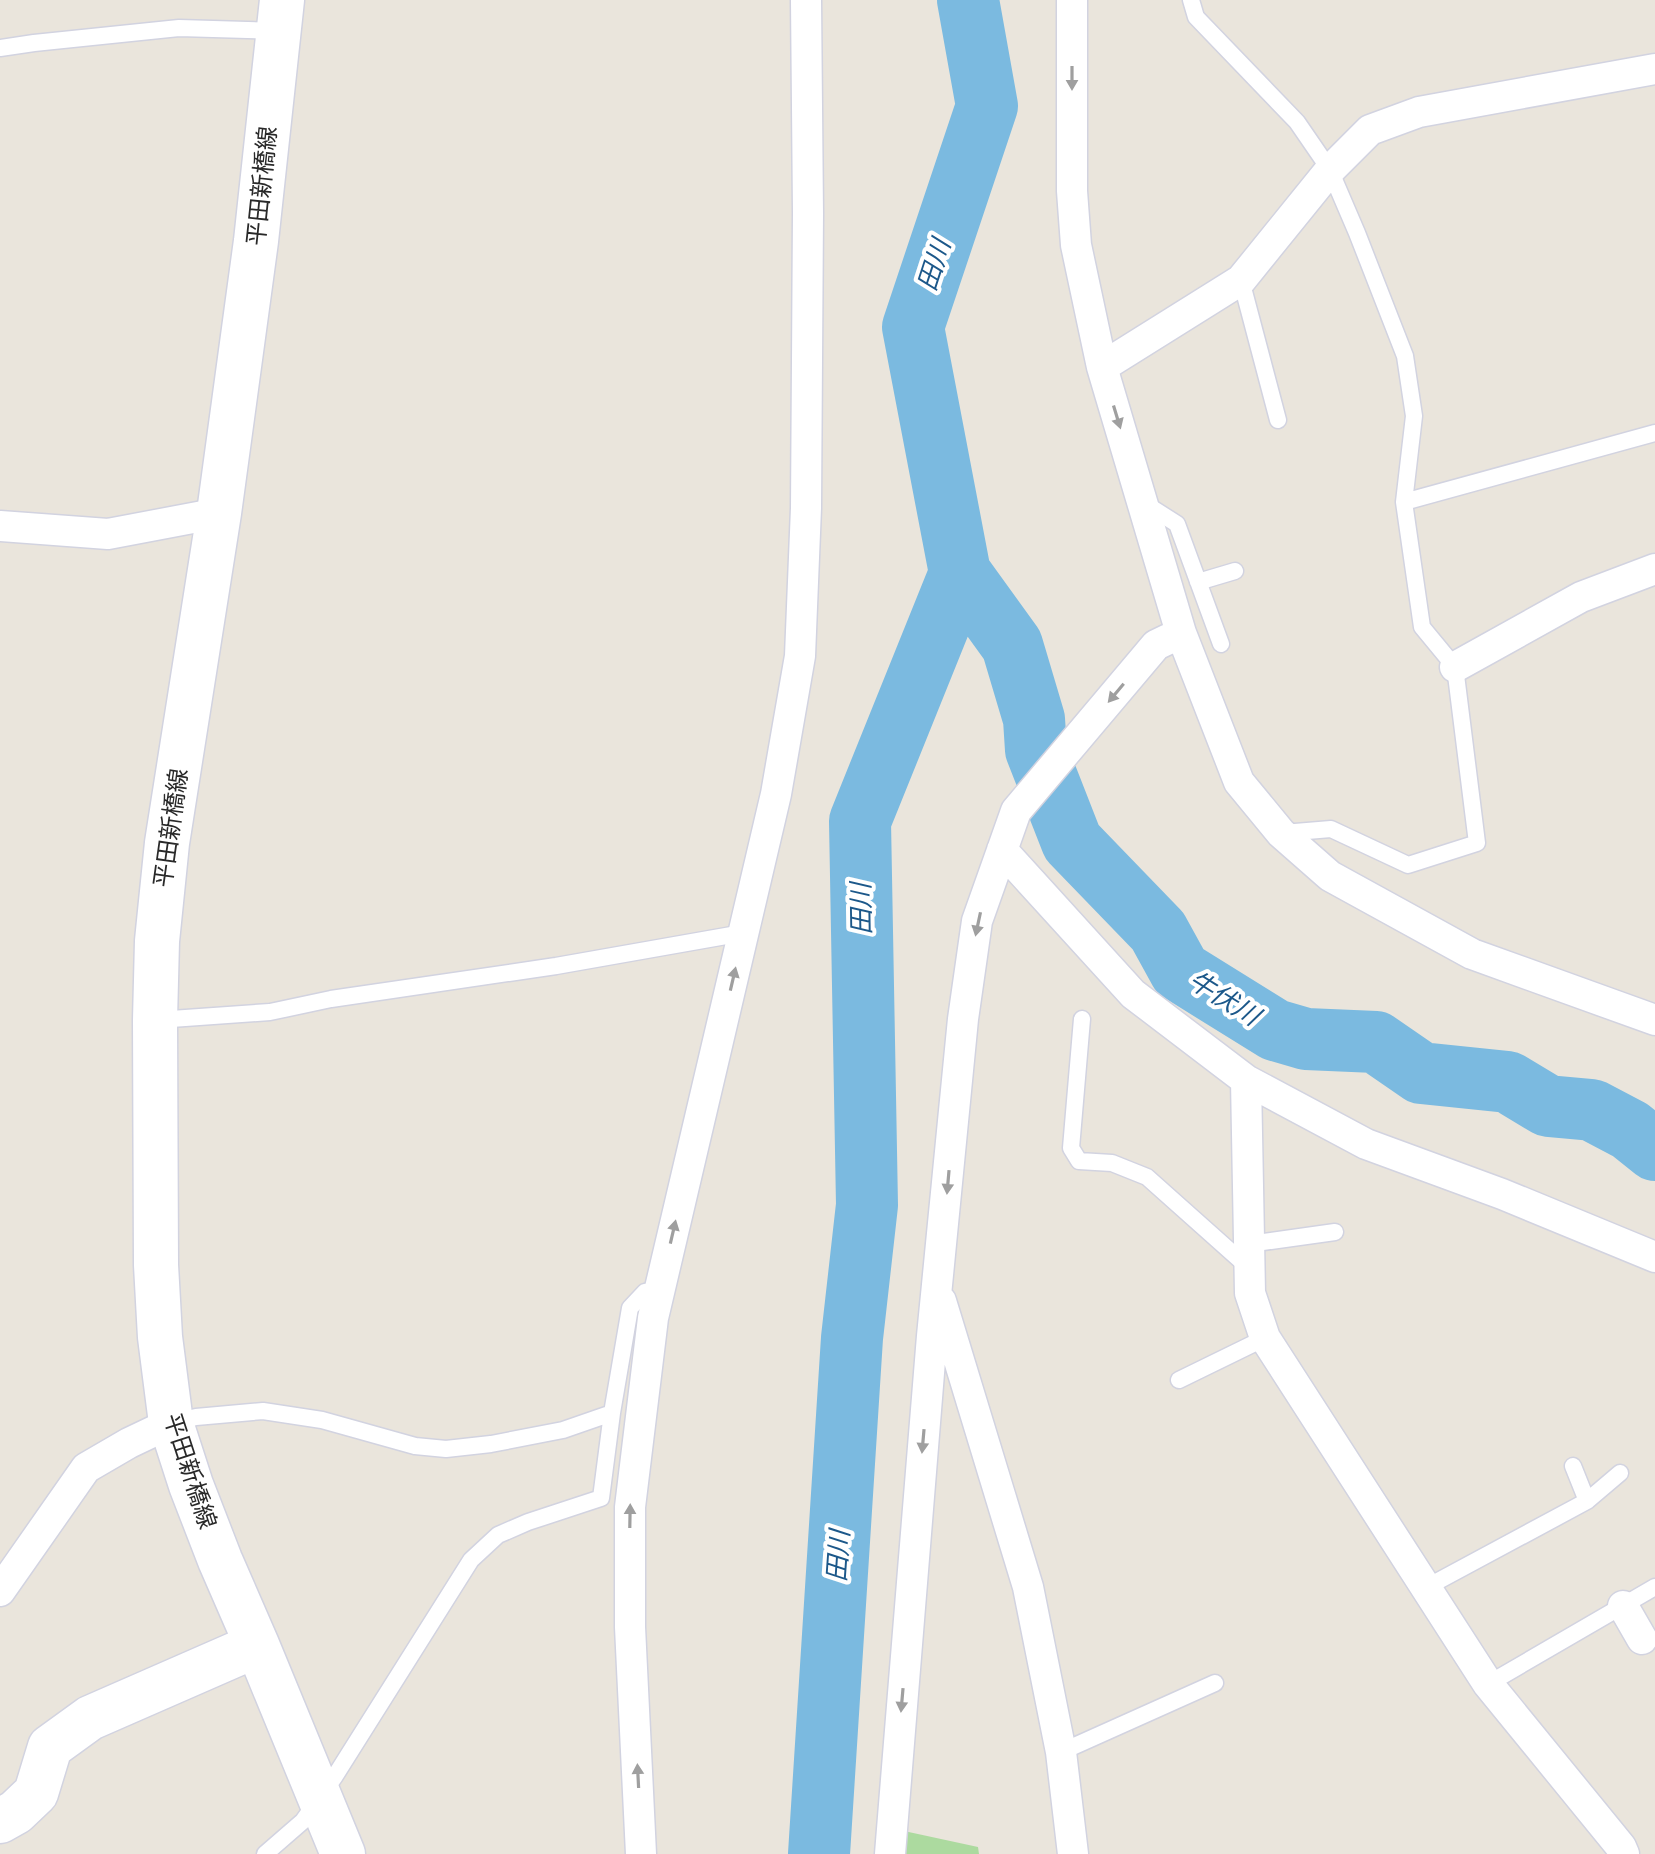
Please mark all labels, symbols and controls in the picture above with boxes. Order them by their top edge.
one-way arrow [1066,66,1078,91]
street label: 平田新橋線 [242,125,282,247]
water label: 田川 [912,233,957,294]
one-way arrow [1111,405,1124,429]
one-way arrow [1108,683,1125,703]
street label: 平田新橋線 [149,767,193,889]
water label: 田川 [845,880,876,935]
one-way arrow [971,912,984,937]
water label: 牛伏川 [1183,965,1268,1033]
one-way arrow [727,966,740,991]
one-way arrow [941,1170,954,1195]
one-way arrow [667,1219,680,1244]
street label: 平田新橋線 [158,1410,222,1532]
one-way arrow [916,1429,929,1454]
one-way arrow [624,1503,636,1528]
water label: 田川 [821,1526,855,1583]
one-way arrow [895,1688,908,1713]
one-way arrow [631,1763,644,1788]

